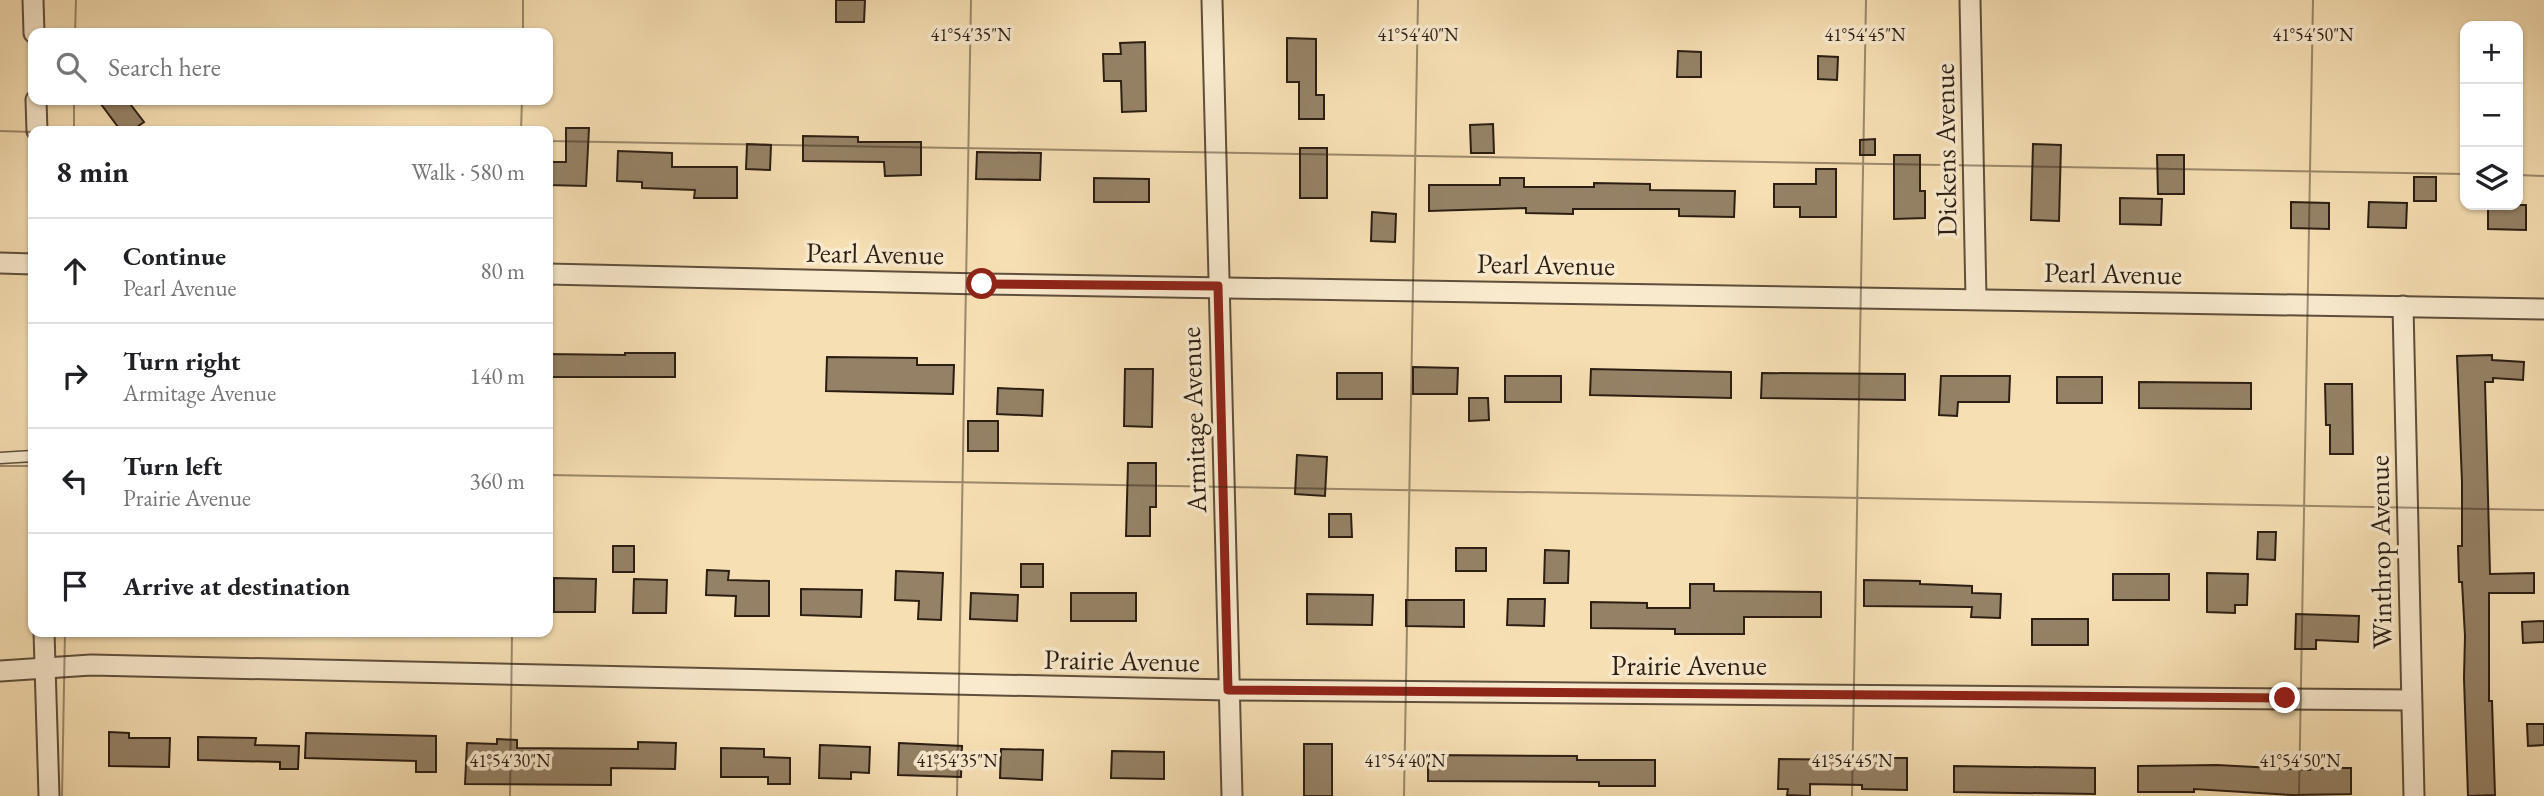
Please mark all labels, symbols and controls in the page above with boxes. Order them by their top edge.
map controls [2460,21,2523,210]
button: + [2460,21,2523,84]
text: 41°54'35"N [931,23,1012,46]
text: 41°54'40"N [1378,23,1459,46]
text: 41°54'45"N [1825,23,1906,46]
text: 41°54'50"N [2273,23,2354,46]
search box [28,28,553,105]
icon: search [52,48,90,86]
text: Search here [108,50,221,84]
street label: Dickens Avenue [1925,63,1965,237]
button: − [2460,84,2523,147]
button: layers [2460,147,2523,210]
text: 8 min [56,152,129,191]
text: Walk · 580 m [411,157,525,187]
street label: Pearl Avenue [806,234,944,272]
text: Continue [123,239,226,273]
street label: Pearl Avenue [1477,245,1615,283]
icon: ahead [56,252,94,290]
street label: Pearl Avenue [2044,254,2182,292]
text: 80 m [480,256,525,286]
route start [966,268,997,299]
text: Pearl Avenue [123,273,237,303]
street label: Armitage Avenue [1172,326,1214,515]
text: Turn right [123,344,241,378]
icon: right [56,357,94,395]
text: 140 m [469,361,525,391]
text: Armitage Avenue [123,378,276,408]
text: Turn left [123,449,222,483]
street label: Winthrop Avenue [2360,455,2400,649]
icon: left [56,462,94,500]
text: 360 m [469,466,525,496]
text: Prairie Avenue [123,483,251,513]
icon: arrive [56,567,94,605]
text: Arrive at destination [123,569,350,603]
street label: Prairie Avenue [1044,641,1200,679]
street label: Prairie Avenue [1611,647,1767,683]
route end [2269,682,2300,713]
text: 41°54'30"N [470,749,551,772]
text: 41°54'35"N [917,749,998,772]
text: 41°54'40"N [1365,749,1446,772]
text: 41°54'45"N [1812,749,1893,772]
text: 41°54'50"N [2260,749,2341,772]

